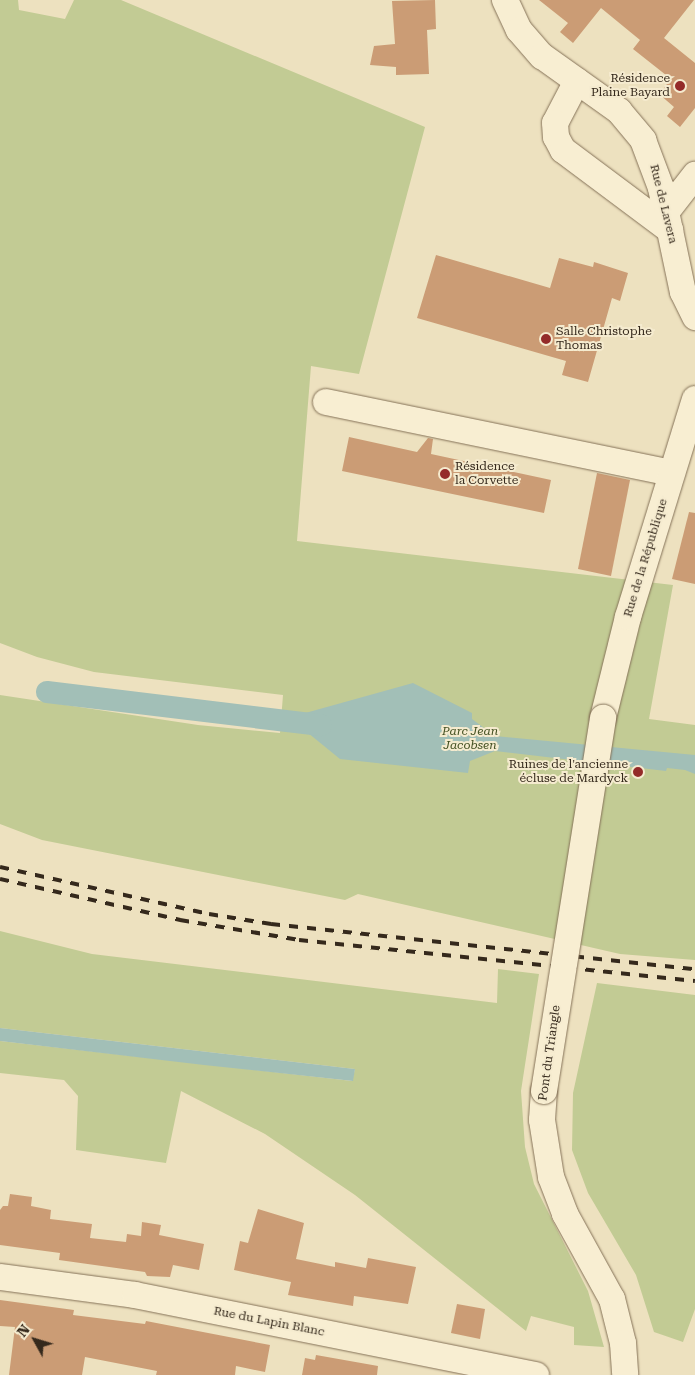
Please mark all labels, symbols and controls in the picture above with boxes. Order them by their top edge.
place label: Résidence Plaine Bayard [591,72,670,100]
marker: Résidence Plaine Bayard [674,80,686,92]
street label: Rue de Lavera [646,163,680,245]
place label: Salle Christophe Thomas [556,325,652,353]
marker: Salle Christophe Thomas [540,333,552,345]
place label: Résidence la Corvette [455,460,518,488]
marker: Résidence la Corvette [439,468,451,480]
street label: Rue de la République [621,497,671,619]
park label: Parc Jean Jacobsen [442,725,498,753]
place label: Ruines de l'ancienne écluse de Mardyck [509,758,628,786]
marker: Ruines de l'ancienne écluse de Mardyck [632,766,644,778]
street label: Pont du Triangle [536,1004,564,1102]
street label: Rue du Lapin Blanc [212,1304,326,1340]
north arrow [10,1315,60,1365]
text: N [14,1321,33,1340]

